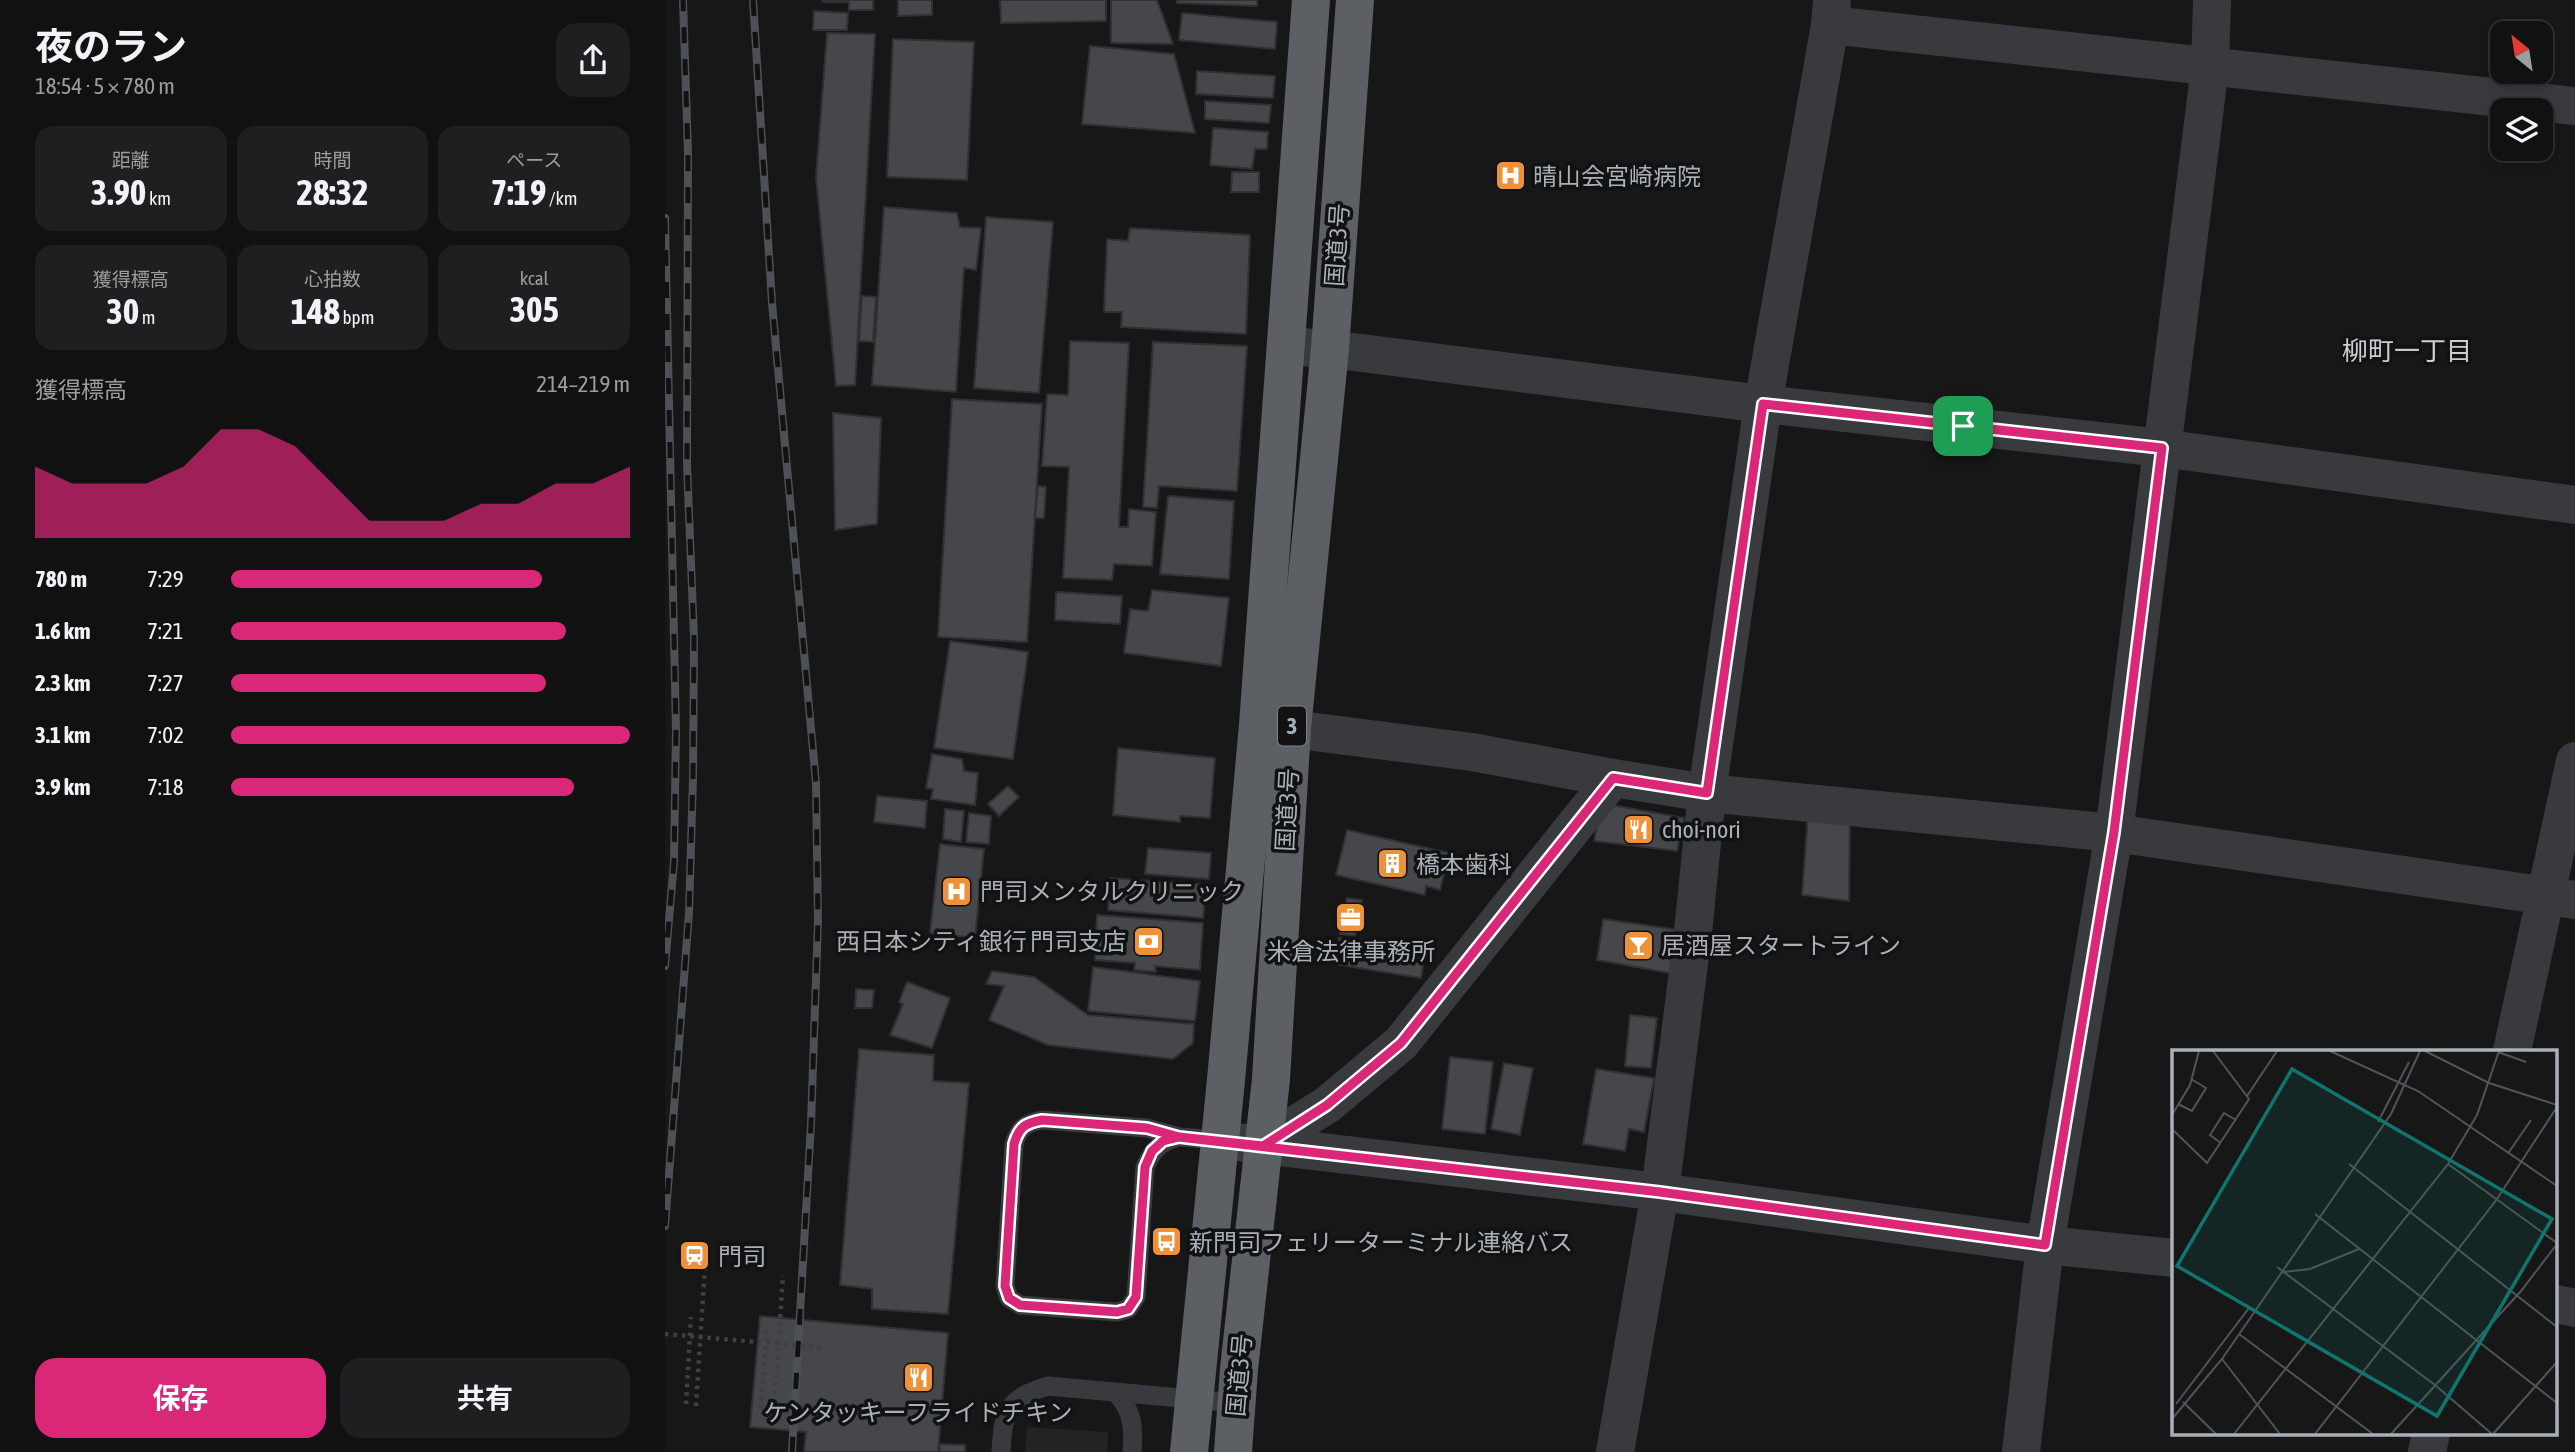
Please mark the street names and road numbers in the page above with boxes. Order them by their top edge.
street label: 国道3号 [1321,203,1353,287]
road number: 3 [1278,706,1306,746]
street label: 国道3号 [1271,768,1303,852]
street label: 国道3号 [1222,1332,1256,1418]

